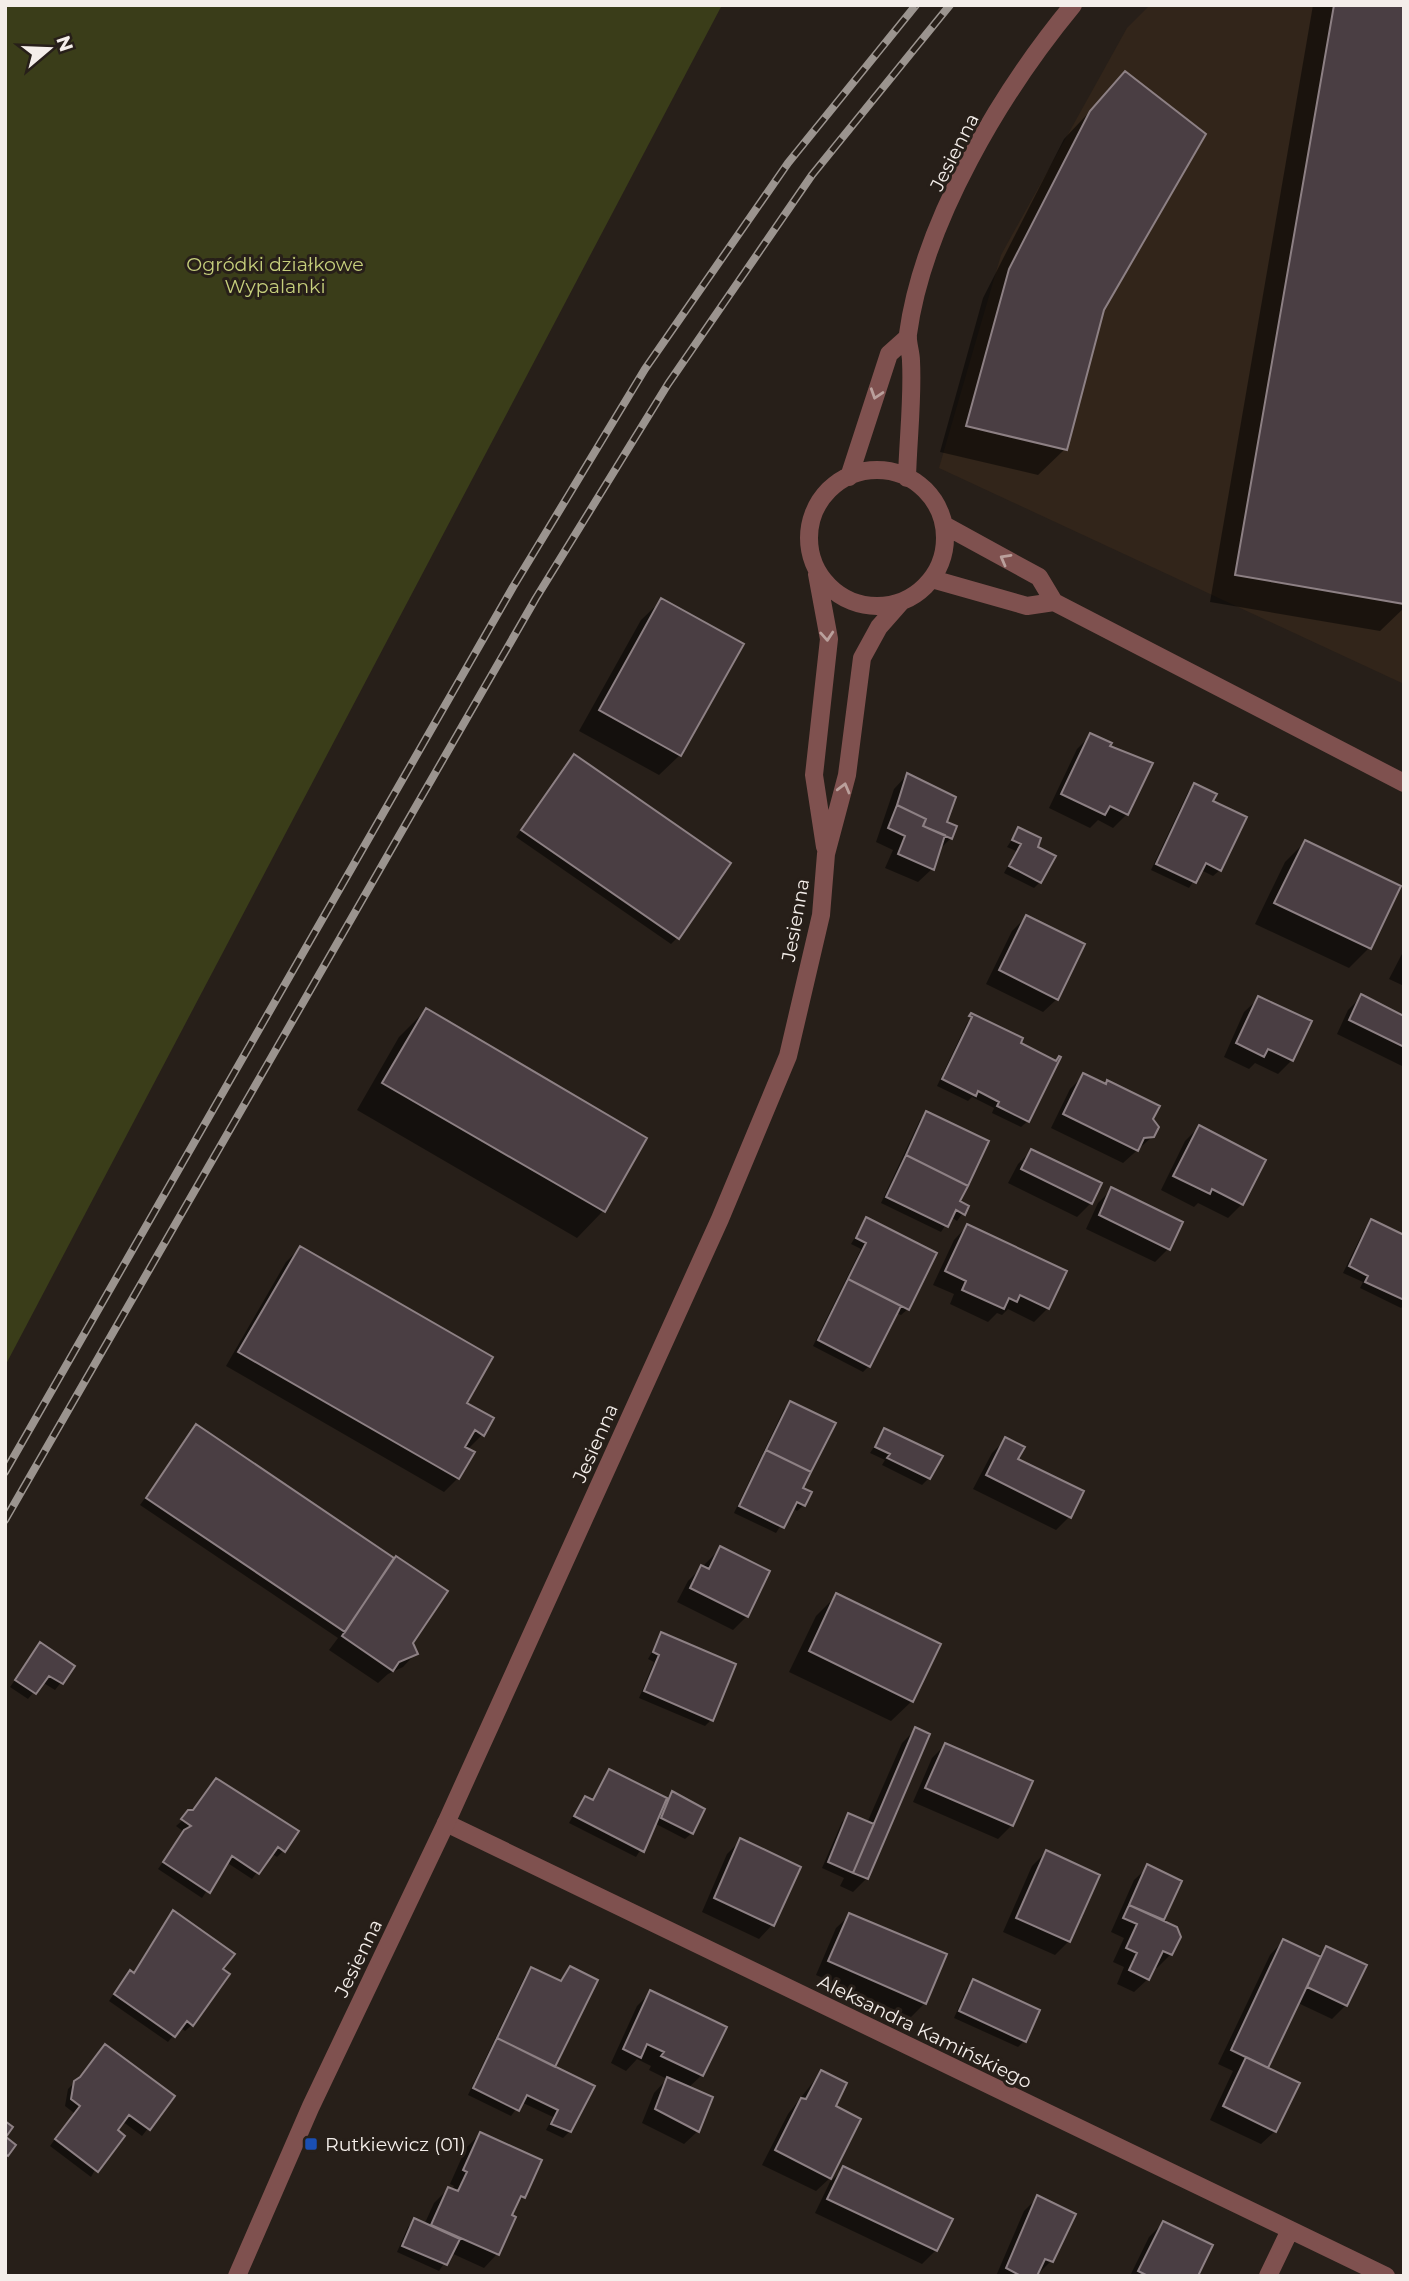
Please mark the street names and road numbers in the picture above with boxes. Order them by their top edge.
street label: Jesienna [925,110,984,196]
street label: Jesienna [777,877,814,964]
street label: Jesienna [568,1400,623,1487]
street label: Jesienna [329,1916,387,2002]
street label: Aleksandra Kamińskiego [814,1970,1036,2093]

